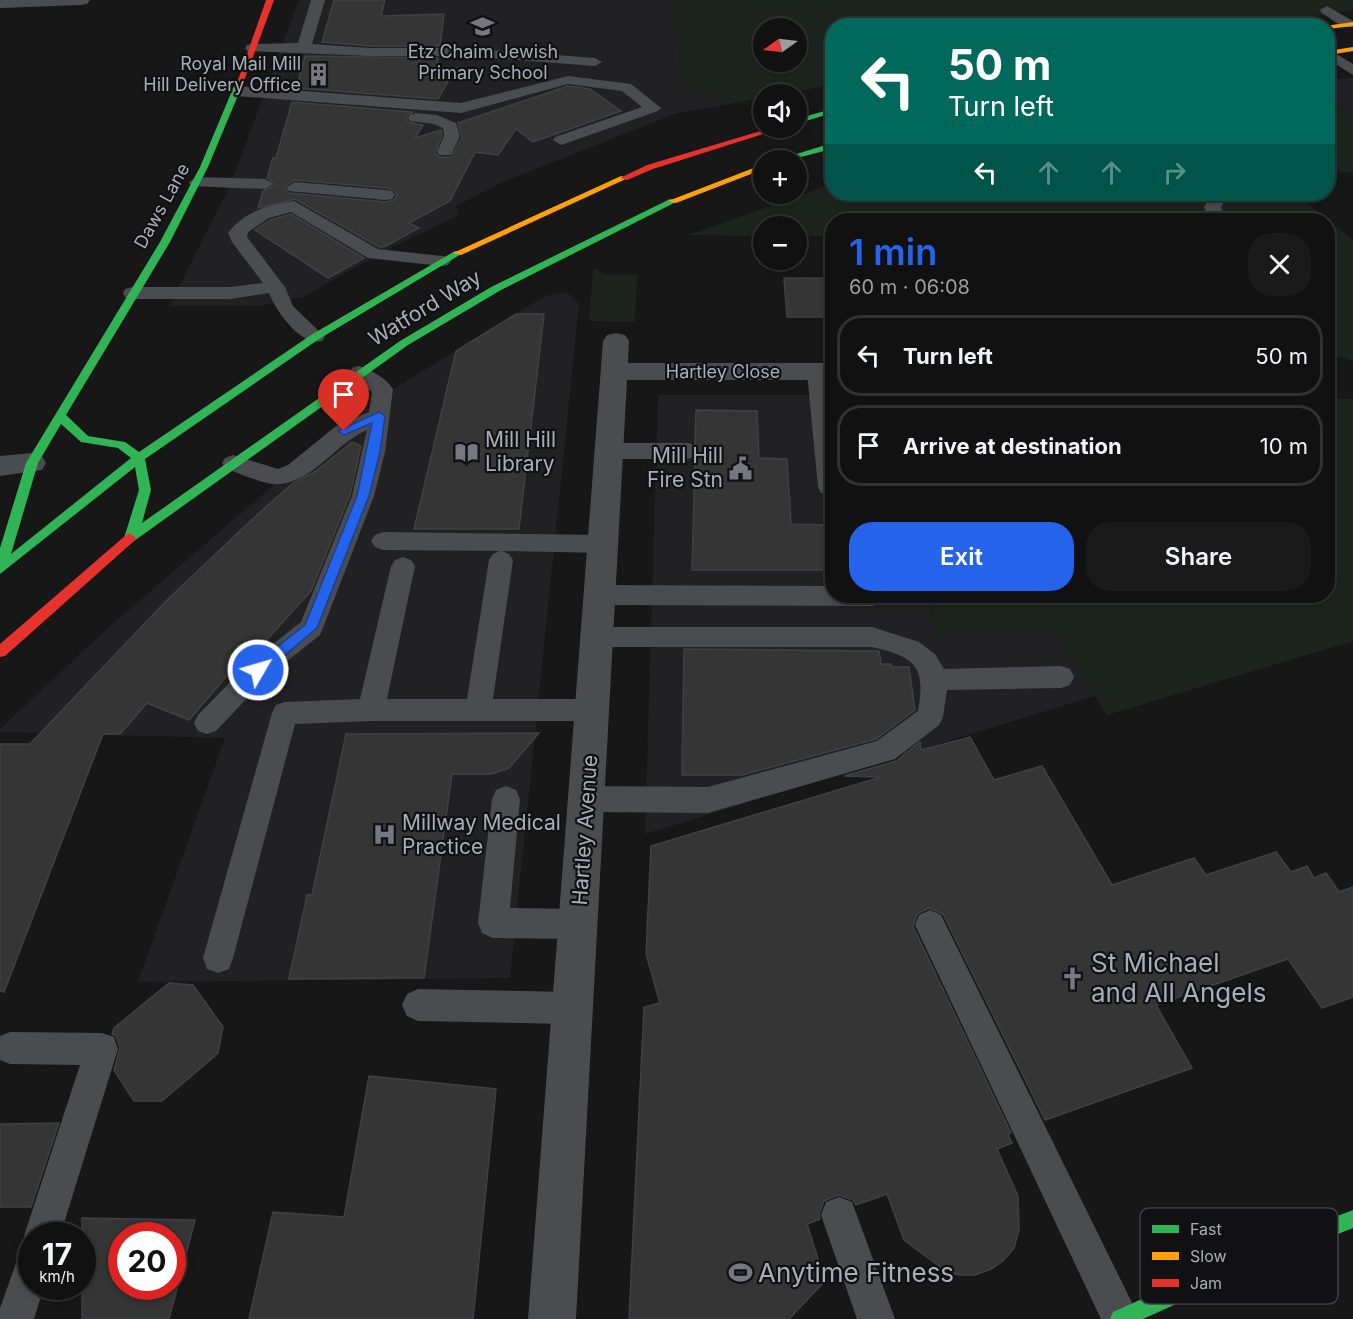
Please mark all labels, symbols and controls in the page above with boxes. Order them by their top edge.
school or university icon: Etz Chaim Jewish Primary School [470,13,496,39]
north arrow [753,18,807,72]
map controls [753,18,807,270]
text: 50 m [948,39,1051,90]
place label: Etz Chaim Jewish Primary School [408,41,558,83]
icon: left [849,42,927,120]
place label: Royal Mail Mill Hill Delivery Office [143,53,301,95]
building icon: Royal Mail Mill Hill Delivery Office [306,61,332,87]
button: sound [753,84,807,138]
text: Turn left [948,90,1054,123]
button: + [753,150,807,204]
icon: left [969,156,1002,189]
icon: ahead [1032,156,1065,189]
icon: ahead [1095,156,1128,189]
icon: right [1158,156,1191,189]
street label: Daws Lane [130,160,193,252]
button: − [753,216,807,270]
text: 1 min [849,230,937,274]
button: close [1248,233,1311,296]
street label: Watford Way [364,264,486,351]
text: 60 m · 06:08 [849,275,970,299]
icon: left [852,339,885,372]
text: Turn left [903,343,993,369]
text: 50 m [1255,343,1308,369]
street label: Hartley Close [666,361,780,382]
pin [318,369,369,431]
icon: arrive [327,378,360,411]
place label: Mill Hill Library [485,427,556,476]
icon: arrive [852,429,885,462]
text: Arrive at destination [903,433,1122,459]
text: 10 m [1260,433,1308,459]
library icon: Mill Hill Library [454,439,480,465]
place label: Mill Hill Fire Stn [647,443,723,492]
public building icon: Mill Hill Fire Stn [728,455,754,481]
button: Exit [849,522,1074,591]
button: Share [1086,522,1311,591]
position arrow [226,638,290,702]
street label: Hartley Avenue [567,754,602,906]
place label: Millway Medical Practice [402,810,561,859]
hospital icon: Millway Medical Practice [371,822,397,848]
place label: St Michael and All Angels [1091,947,1266,1008]
church icon: St Michael and All Angels [1060,965,1086,991]
legend [1140,1208,1338,1304]
text: Fast [1190,1219,1222,1239]
speed limit sign: 20 [108,1222,186,1300]
text: 17 [42,1236,72,1272]
text: Slow [1190,1246,1227,1266]
place label: Anytime Fitness [758,1257,954,1288]
sports icon: Anytime Fitness [727,1260,753,1286]
text: km/h [39,1267,75,1286]
text: Jam [1190,1273,1222,1293]

